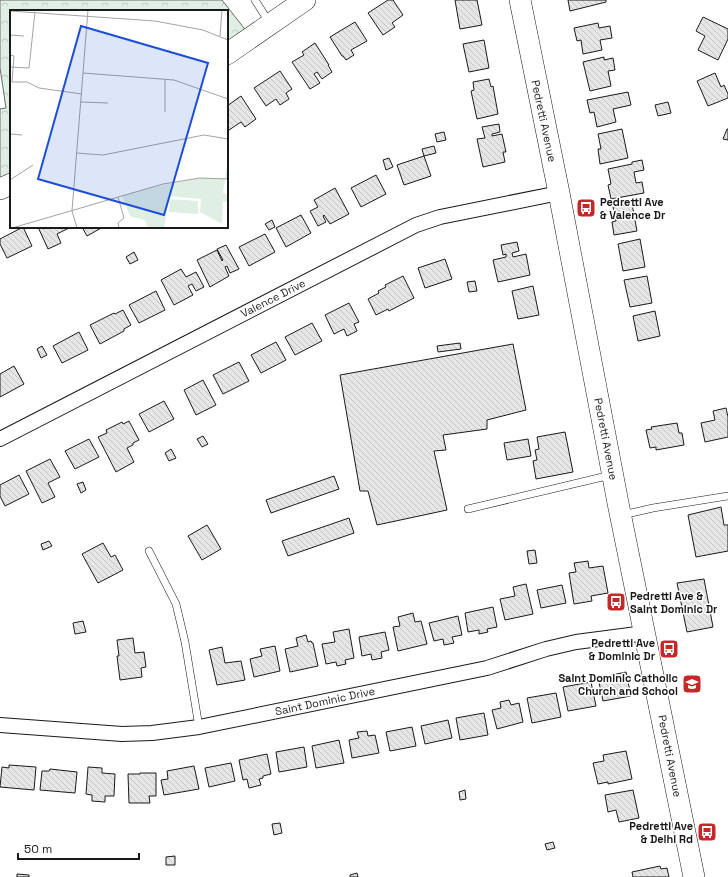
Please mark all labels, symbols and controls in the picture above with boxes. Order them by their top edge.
inset map [10,10,228,228]
street label: Pedretti Avenue [528,79,560,163]
place label: Pedretti Ave & Valence Dr [600,195,666,222]
bus stop icon: Pedretti Ave & Valence Dr [575,197,597,219]
street label: Valence Drive [238,276,308,320]
street label: Pedretti Avenue [591,397,621,481]
place label: Pedretti Ave & Saint Dominic Dr [630,589,718,616]
bus stop icon: Pedretti Ave & Saint Dominic Dr [605,591,627,613]
place label: Pedretti Ave & Dominic Dr [589,636,656,663]
bus stop icon: Pedretti Ave & Dominic Dr [658,638,680,660]
place label: Saint Dominic Catholic Church and School [558,671,679,698]
school or university icon: Saint Dominic Catholic Church and School [681,673,703,695]
street label: Saint Dominic Drive [274,684,376,718]
street label: Pedretti Avenue [655,714,685,798]
place label: Pedretti Ave & Delhi Rd [629,819,693,846]
bus stop icon: Pedretti Ave & Delhi Rd [696,821,718,843]
scale bar [18,835,139,861]
text: 50 m [24,841,52,857]

